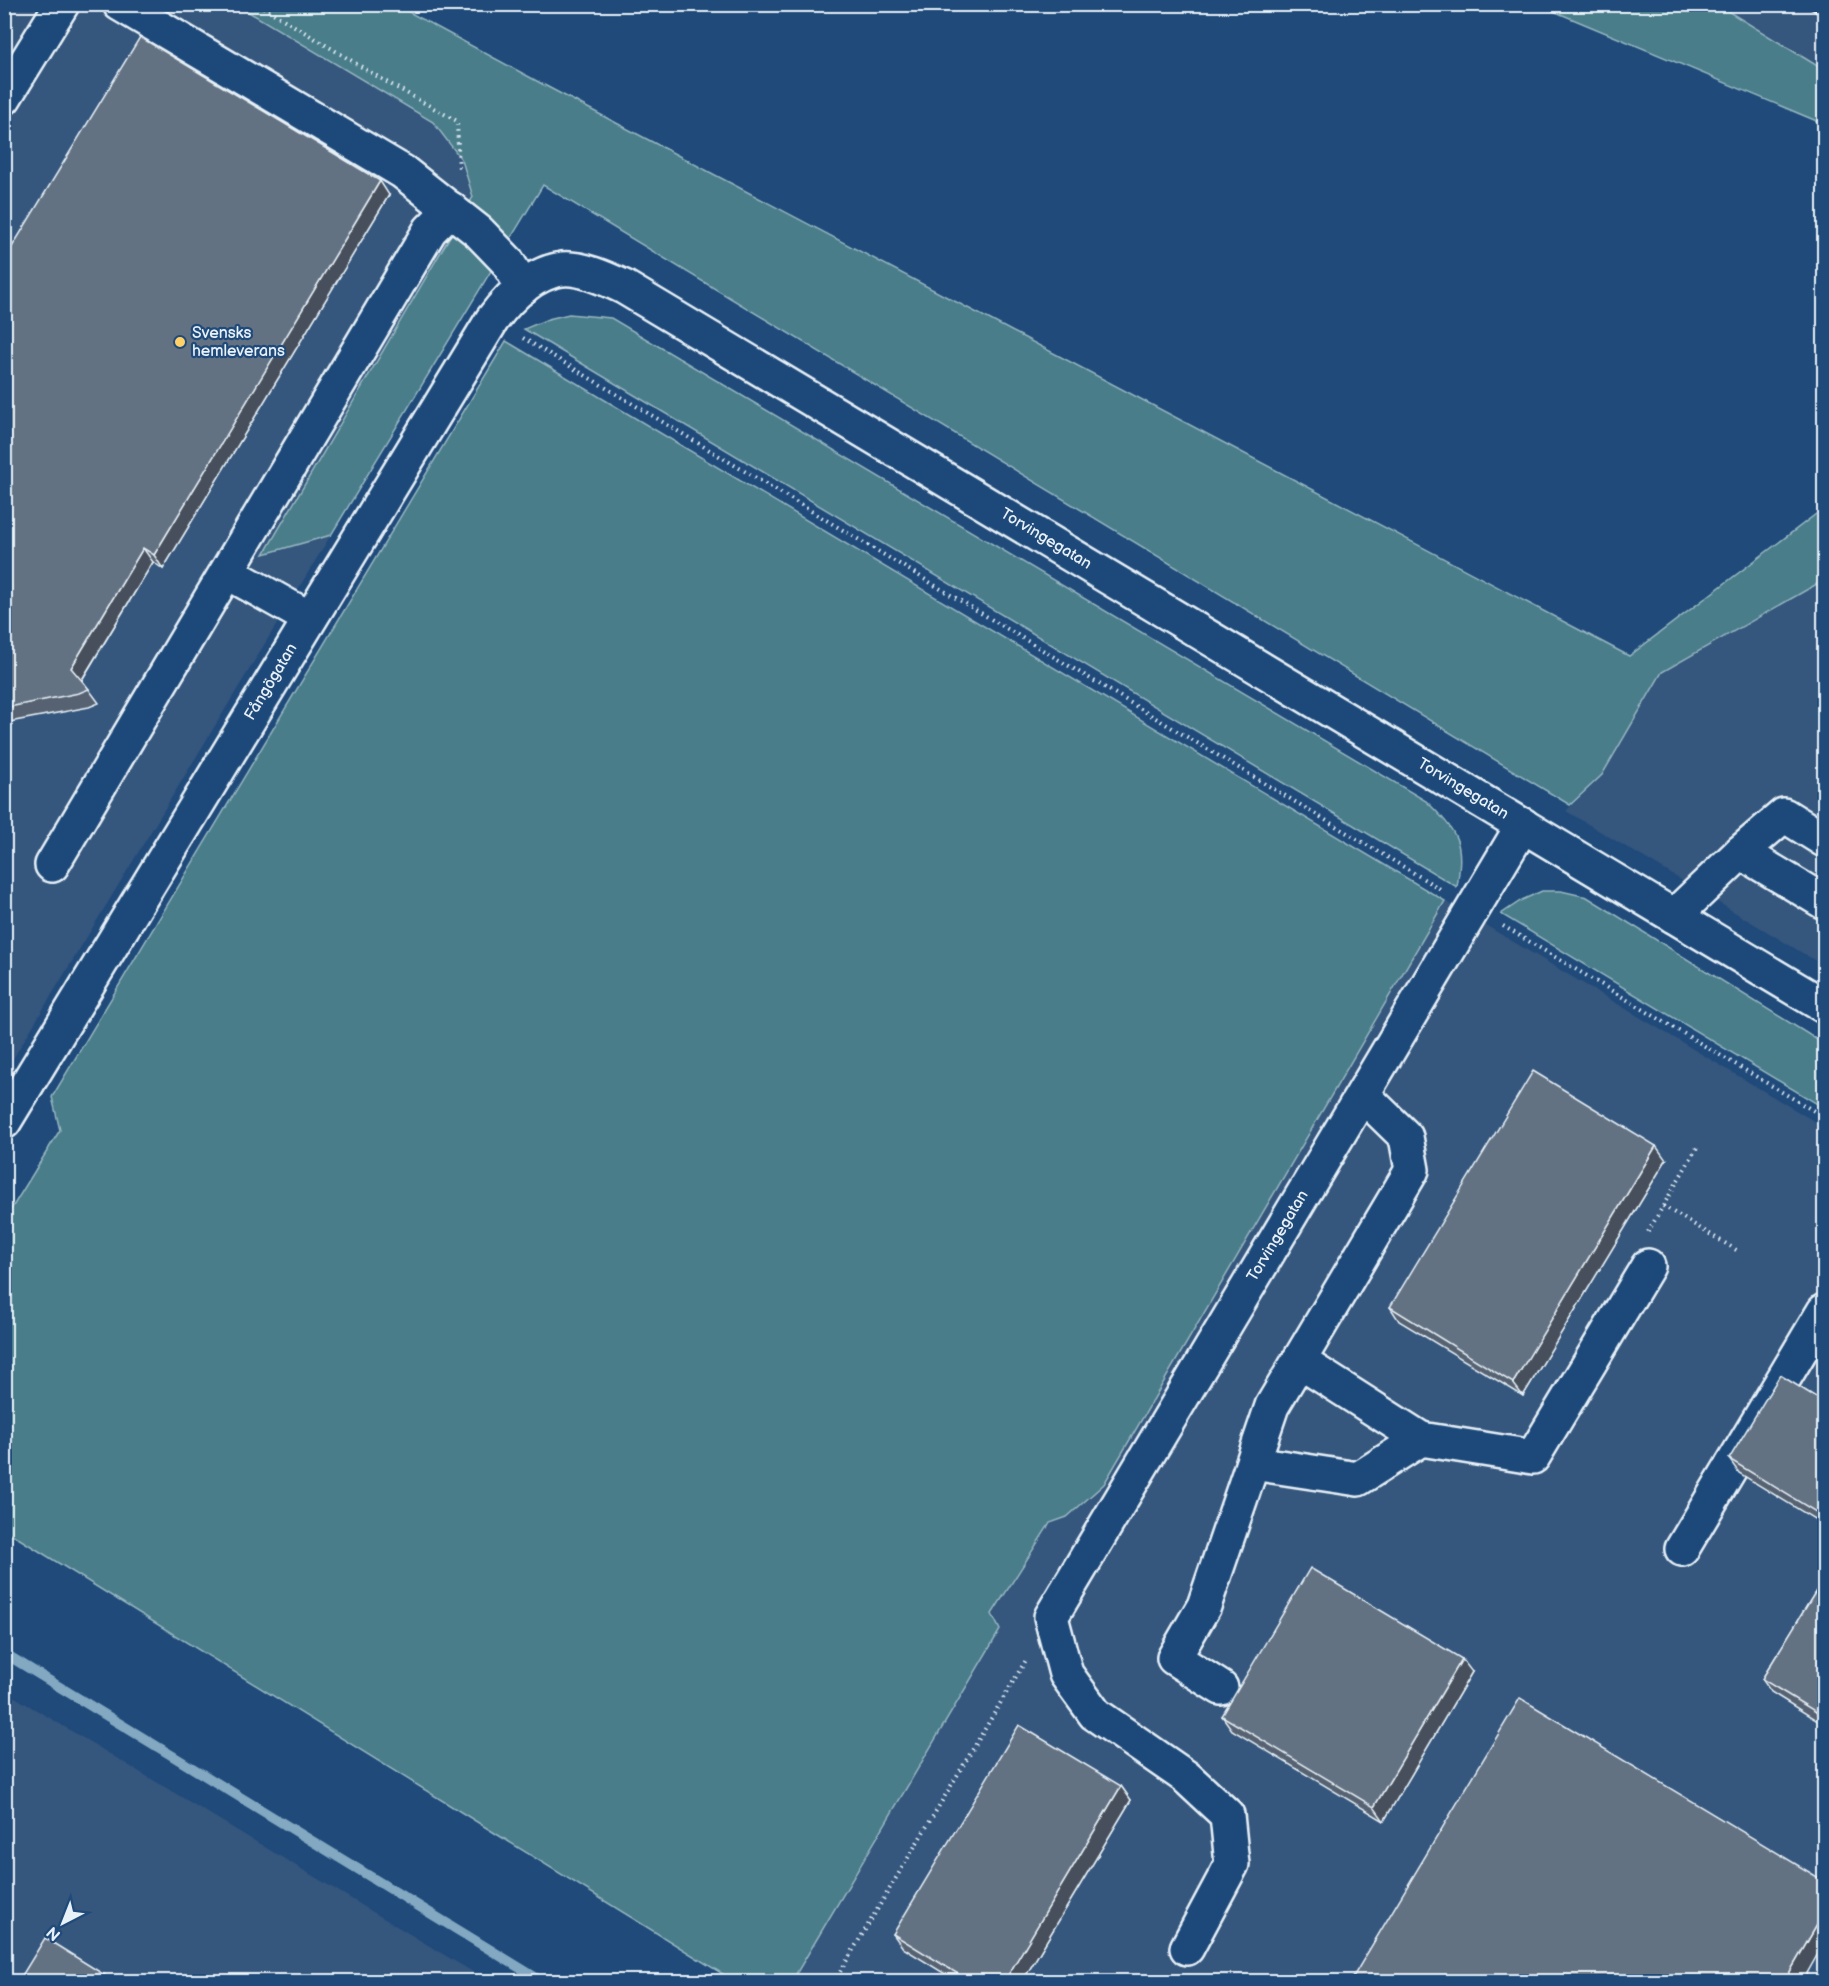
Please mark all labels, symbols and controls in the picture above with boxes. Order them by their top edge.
place label: Svensks hemleverans [192,324,285,361]
marker: Svensks hemleverans [173,335,187,349]
street label: Torvingegatan [997,504,1095,574]
street label: Fångögatan [241,640,301,724]
street label: Torvingegatan [1414,754,1512,824]
street label: Torvingegatan [1243,1187,1313,1285]
north arrow [33,1893,93,1953]
text: N [43,1922,65,1944]

